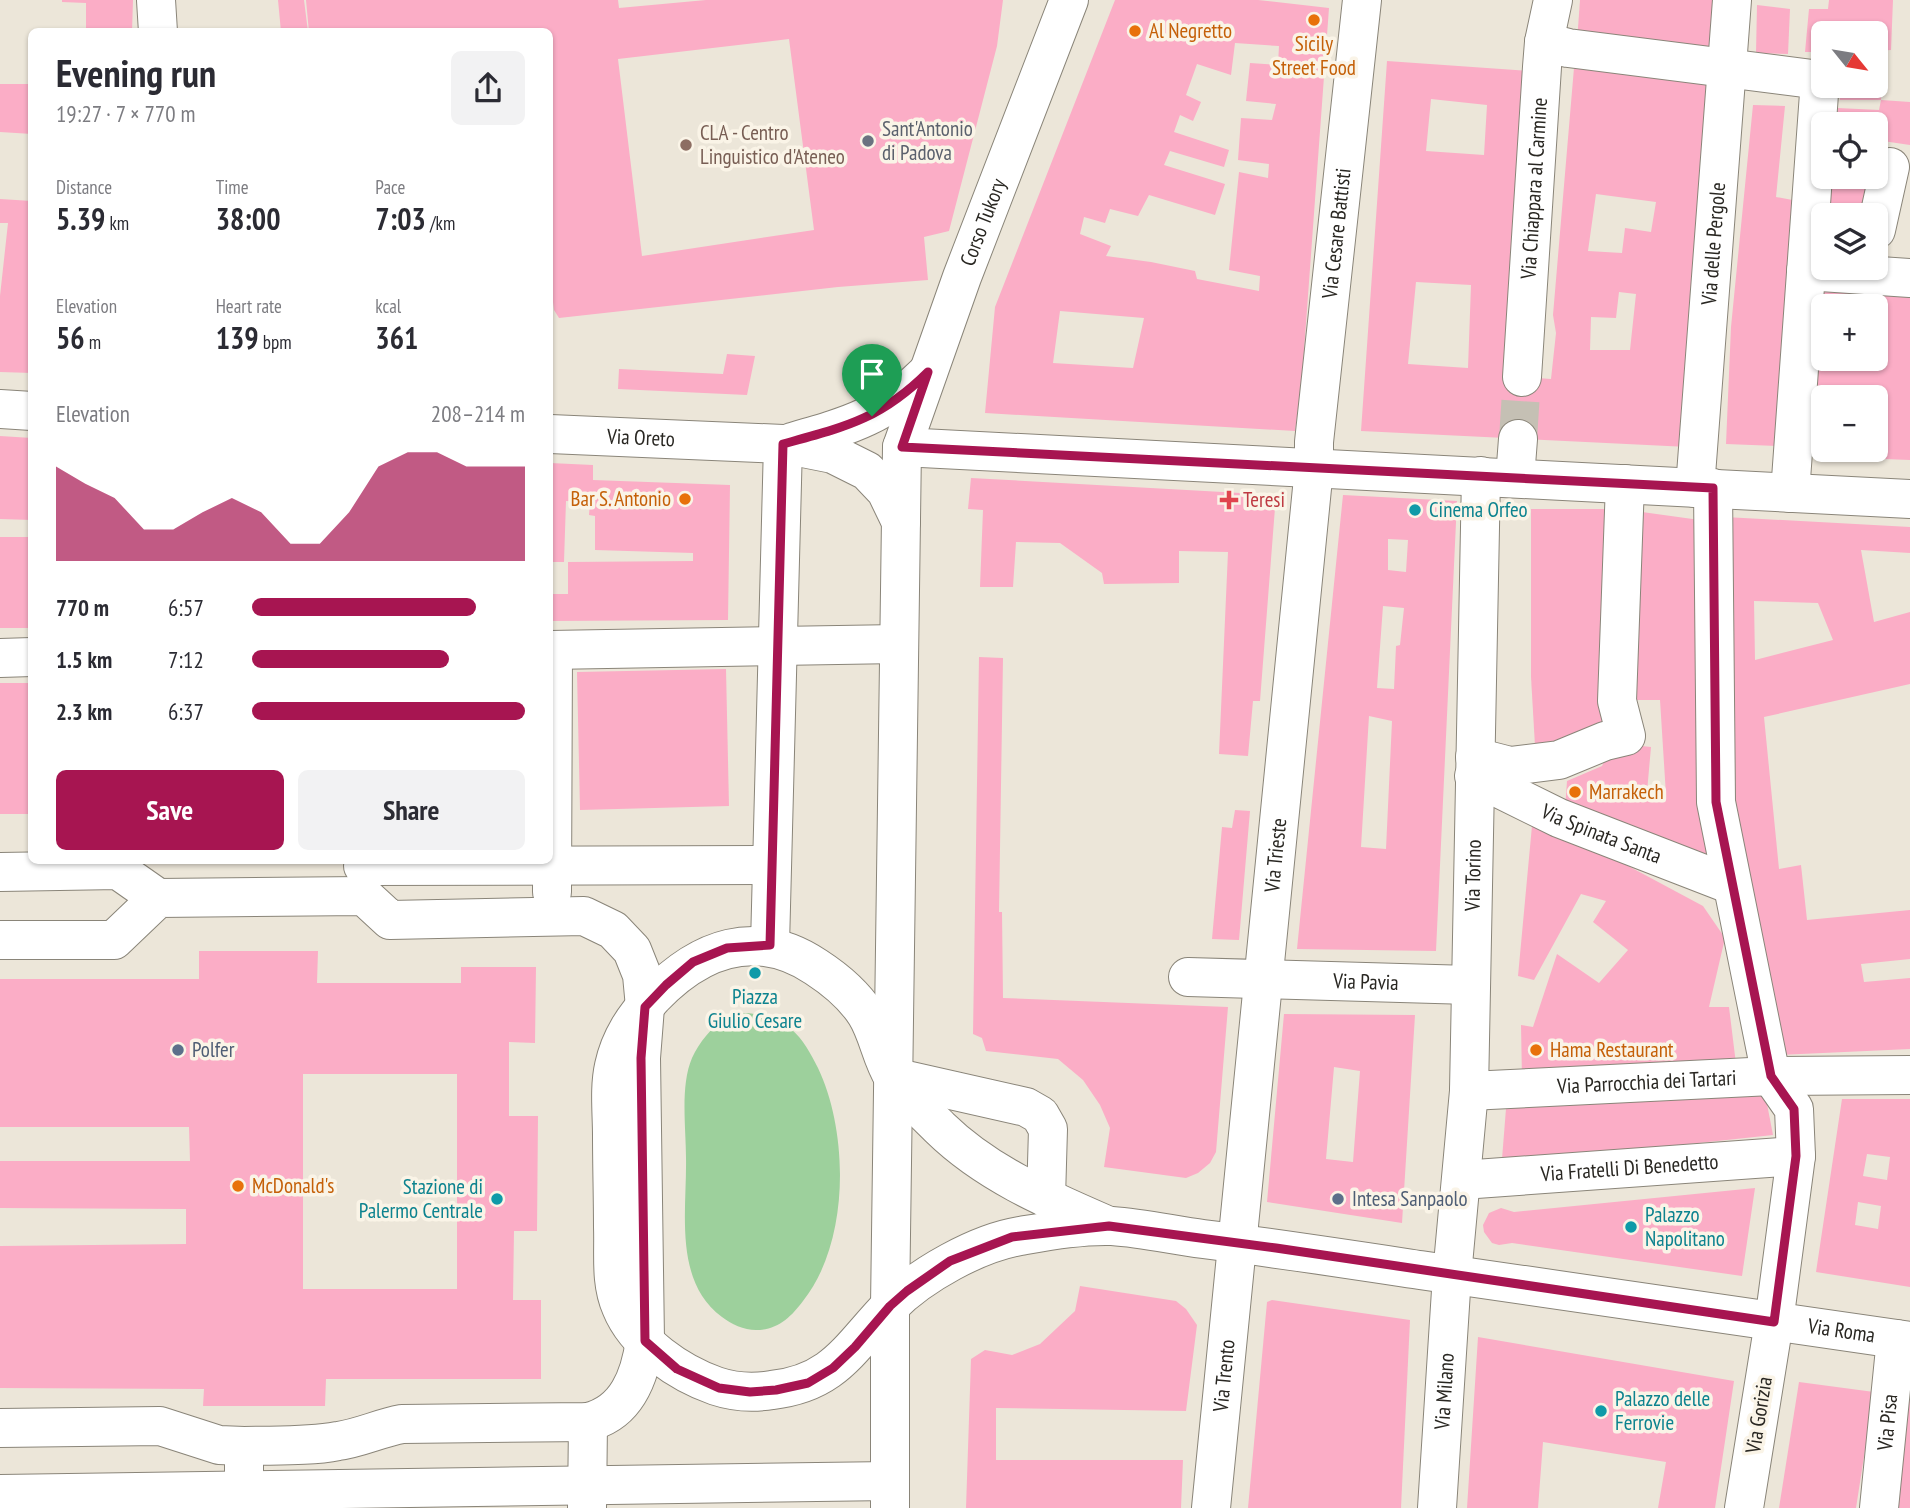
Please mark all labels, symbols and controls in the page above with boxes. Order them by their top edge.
marker: Sicily Street Food [1306,12,1322,28]
place label: Al Negretto [1149,17,1232,44]
north arrow [1811,21,1888,98]
map controls [1811,21,1888,462]
marker: Al Negretto [1127,23,1143,39]
place label: Sicily Street Food [1272,30,1356,81]
text: Evening run [56,48,216,97]
button: share [451,51,525,125]
street label: Via Chiappara al Carmine [1514,97,1553,281]
text: 19:27 · 7 × 770 m [56,99,195,128]
button: locate [1811,112,1888,189]
place label: Sant'Antonio di Padova [882,115,973,166]
place label: CLA - Centro Linguistico d'Ateneo [700,119,845,170]
marker: Sant'Antonio di Padova [860,133,876,149]
marker: CLA - Centro Linguistico d'Ateneo [678,137,694,153]
street label: Via Cesare Battisti [1316,167,1357,301]
text: Distance [56,175,112,199]
text: Time [216,175,249,199]
text: Pace [375,175,405,199]
street label: Corso Tukory [954,175,1012,270]
street label: Via delle Pergole [1695,181,1731,307]
text: 5.39 [56,199,105,238]
text: 38:00 [216,199,281,238]
text: 7:03 [375,199,426,238]
button: layers [1811,203,1888,280]
text: km [105,211,129,235]
text: /km [426,211,455,235]
text: Elevation [56,294,117,318]
text: Heart rate [216,294,282,318]
text: kcal [375,294,401,318]
button: + [1811,294,1888,371]
text: 56 [56,318,85,357]
text: 139 [216,318,259,357]
text: 361 [375,318,418,357]
text: m [85,330,101,354]
text: bpm [259,330,292,354]
pin [842,344,902,416]
icon: arrive [853,355,891,393]
button: − [1811,385,1888,462]
text: Elevation [56,399,130,428]
text: 208–214 m [431,399,525,428]
street label: Via Oreto [605,422,675,452]
place label: Bar S. Antonio [571,485,671,512]
place label: Teresi [1243,486,1285,513]
marker: Bar S. Antonio [677,491,693,507]
marker: Teresi [1221,492,1237,508]
place label: Cinema Orfeo [1429,496,1528,523]
marker: Cinema Orfeo [1407,502,1423,518]
text: 770 m [56,593,109,622]
text: 6:57 [168,593,204,622]
text: 1.5 km [56,645,112,674]
text: 7:12 [168,645,204,674]
text: 2.3 km [56,697,112,726]
text: 6:37 [168,697,204,726]
button: Save [56,770,284,850]
button: Share [298,770,525,850]
place label: Marrakech [1589,778,1664,805]
marker: Marrakech [1567,784,1583,800]
street label: Via Spinata Santa [1536,797,1665,869]
street label: Via Trieste [1258,817,1292,895]
street label: Via Torino [1458,839,1487,912]
marker: Piazza Giulio Cesare [747,965,763,981]
street label: Via Pavia [1332,967,1399,996]
place label: Piazza Giulio Cesare [708,983,802,1034]
place label: Polfer [192,1036,235,1063]
place label: Hama Restaurant [1550,1036,1674,1063]
marker: Polfer [170,1042,186,1058]
marker: Hama Restaurant [1528,1042,1544,1058]
street label: Via Parrocchia dei Tartari [1555,1064,1737,1100]
street label: Via Fratelli Di Benedetto [1539,1148,1719,1187]
place label: McDonald's [252,1172,334,1199]
place label: Stazione di Palermo Centrale [359,1173,483,1224]
marker: McDonald's [230,1178,246,1194]
place label: Intesa Sanpaolo [1352,1185,1468,1212]
marker: Stazione di Palermo Centrale [489,1191,505,1207]
marker: Intesa Sanpaolo [1330,1191,1346,1207]
place label: Palazzo Napolitano [1645,1201,1725,1252]
marker: Palazzo Napolitano [1623,1219,1639,1235]
street label: Via Roma [1805,1312,1877,1349]
street label: Via Trento [1207,1338,1241,1414]
street label: Via Milano [1428,1352,1460,1431]
street label: Via Gorizia [1739,1375,1778,1456]
place label: Palazzo delle Ferrovie [1615,1385,1710,1436]
street label: Via Pisa [1871,1393,1903,1453]
marker: Palazzo delle Ferrovie [1593,1403,1609,1419]

